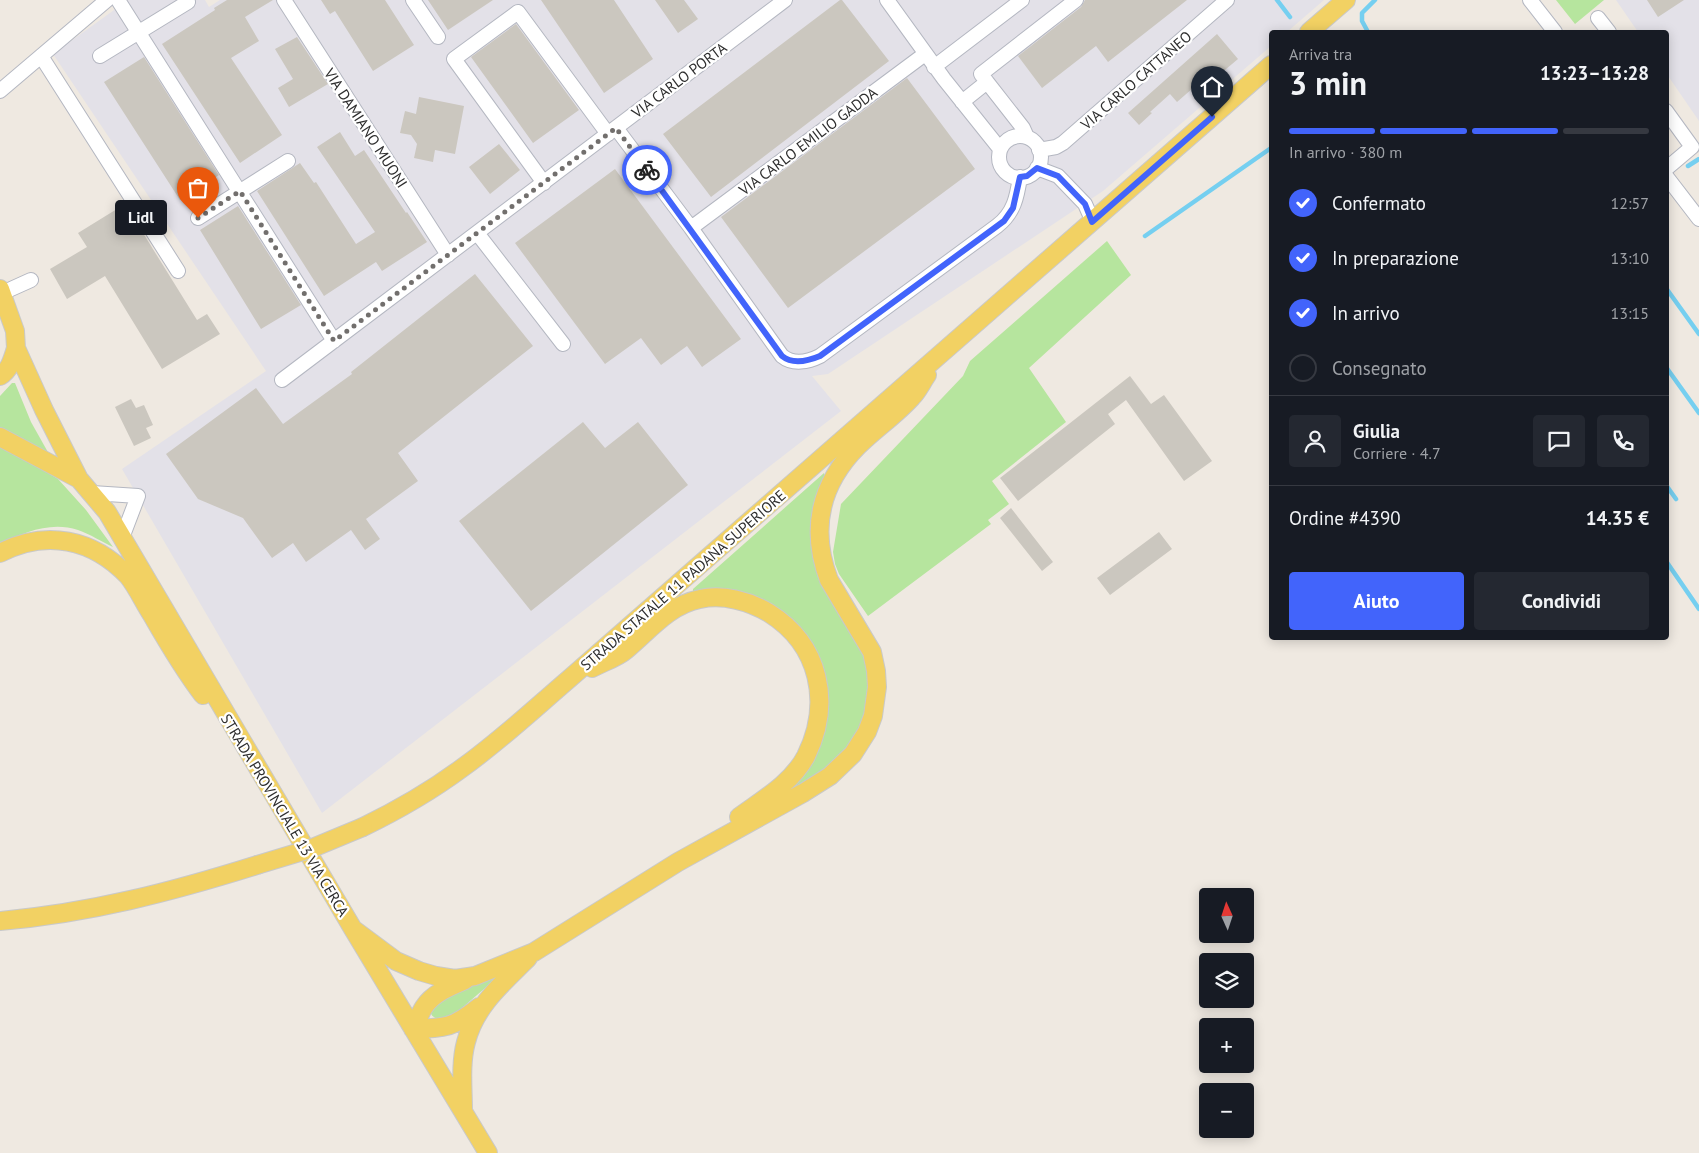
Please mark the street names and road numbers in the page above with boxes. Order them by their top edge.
street label: VIA CARLO CATTANEO [1076,27,1195,134]
street label: VIA CARLO PORTA [627,38,731,123]
street label: VIA DAMIANO MUONI [320,64,412,191]
street label: VIA CARLO EMILIO GADDA [734,83,881,200]
street label: STRADA STATALE 11 PADANA SUPERIORE [576,486,790,674]
street label: STRADA PROVINCIALE 13 VIA CERCA [217,710,353,920]

